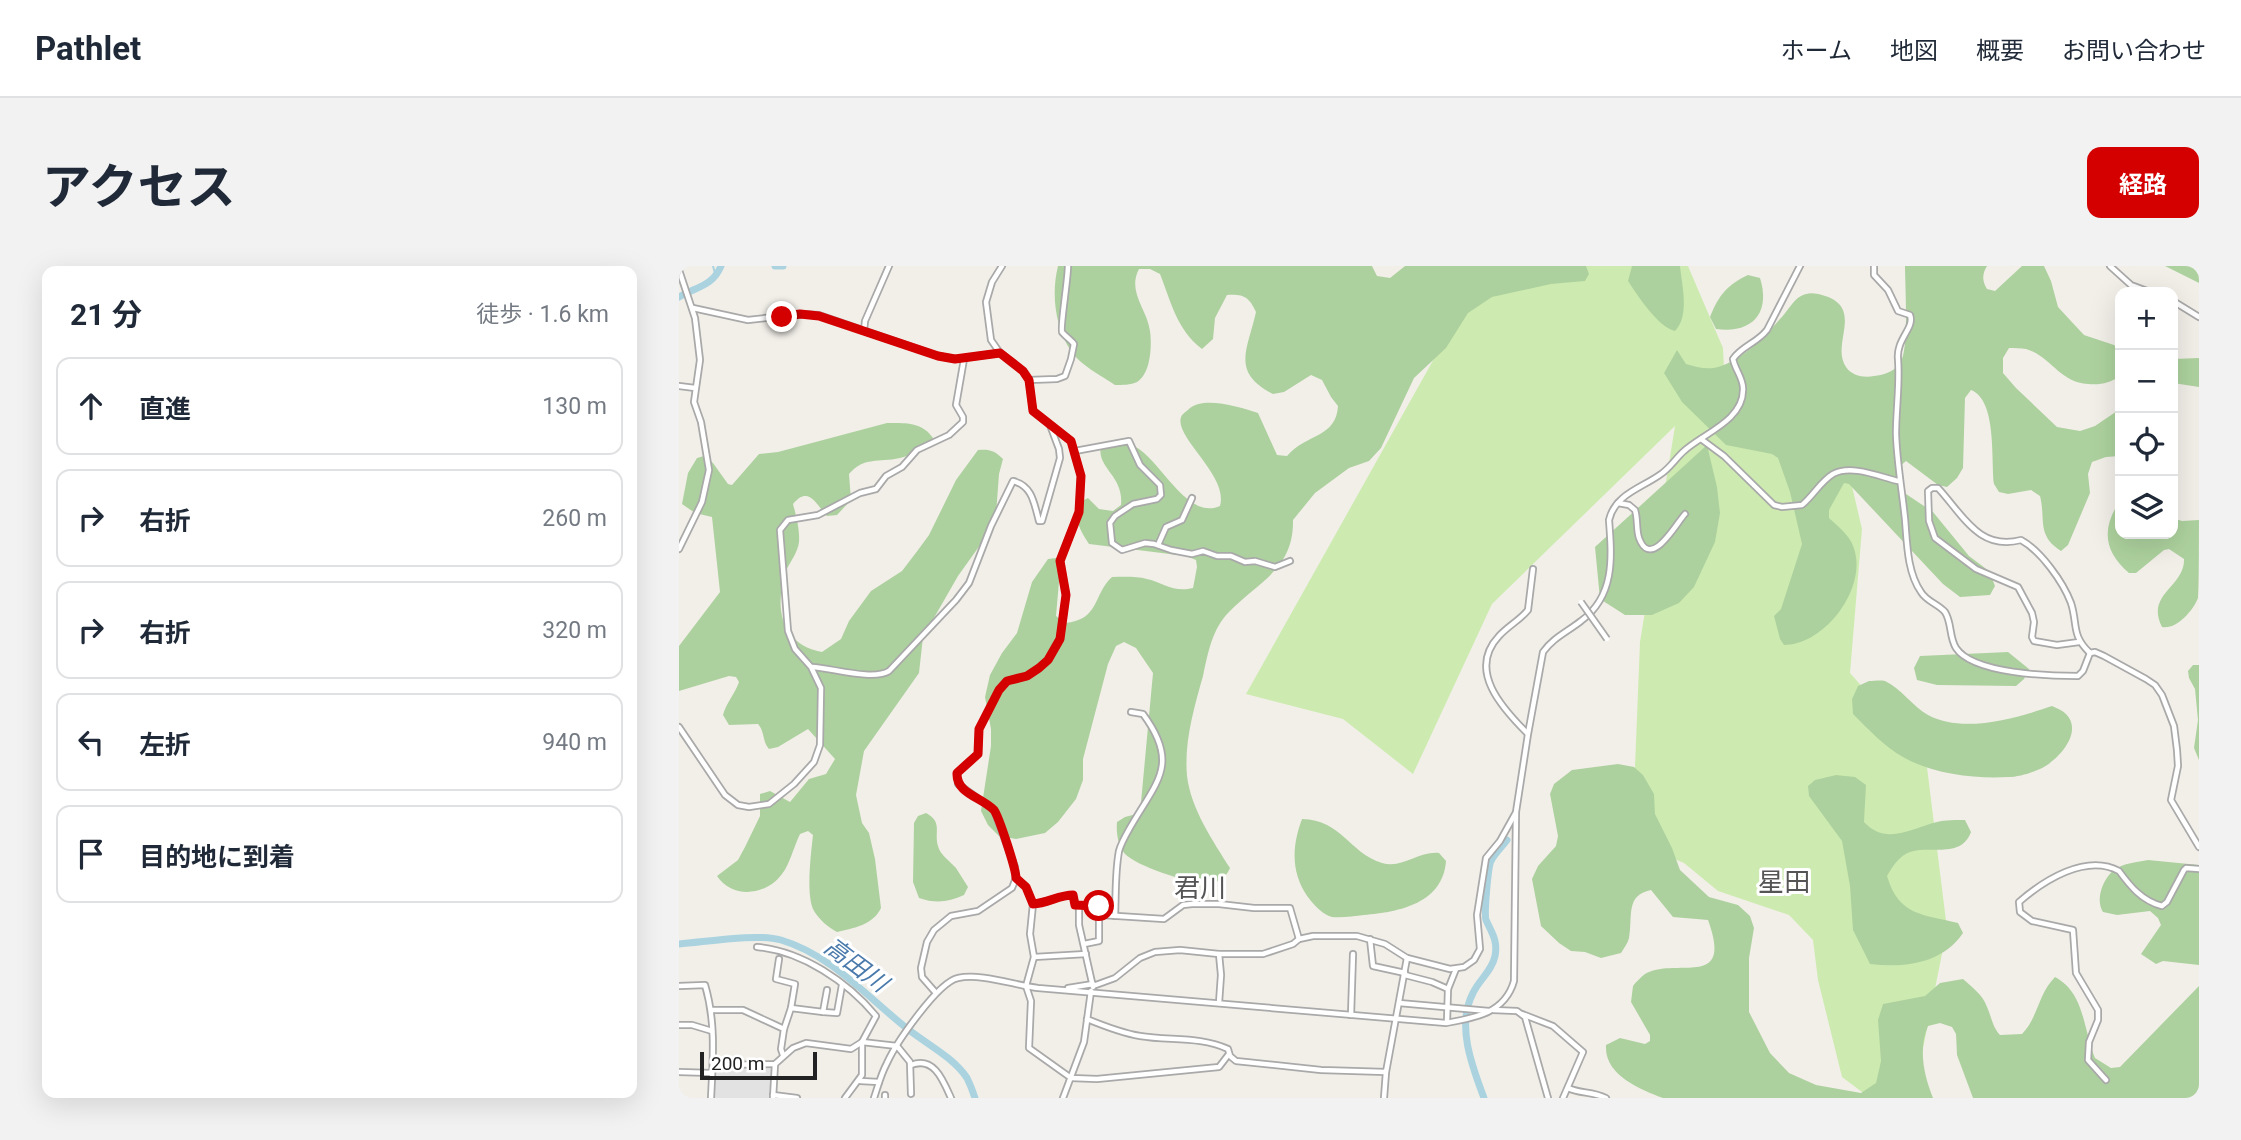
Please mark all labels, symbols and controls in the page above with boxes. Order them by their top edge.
text: Pathlet [35,29,141,68]
text: ホーム [1781,37,1852,65]
text: 地図 [1890,37,1938,65]
text: 概要 [1976,37,2024,65]
text: お問い合わせ [2062,37,2206,65]
button: 経路 [2087,147,2199,218]
text: アクセス [42,159,236,216]
map controls [2115,287,2178,539]
button: + [2115,287,2178,350]
text: 21 分 [70,297,142,332]
text: 徒歩 · 1.6 km [476,301,609,328]
route end [766,301,797,332]
button: − [2115,350,2178,413]
icon: ahead [72,387,110,425]
text: 130 m [542,393,607,420]
text: 直進 [139,394,191,424]
button: locate [2115,413,2178,476]
button: layers [2115,476,2178,539]
icon: right [72,499,110,537]
text: 260 m [542,505,607,532]
text: 右折 [139,506,191,536]
icon: right [72,611,110,649]
text: 320 m [542,617,607,644]
text: 右折 [139,618,191,648]
icon: left [72,723,110,761]
text: 940 m [542,729,607,756]
text: 左折 [139,730,191,760]
icon: arrive [72,835,110,873]
text: 目的地に到着 [139,842,295,872]
district label: 星田 [1758,867,1810,897]
district label: 君川 [1174,873,1226,903]
route start [1083,890,1114,921]
water label: 高田川 [819,932,896,1000]
scale bar [700,1049,817,1081]
text: 200 m [711,1052,764,1075]

